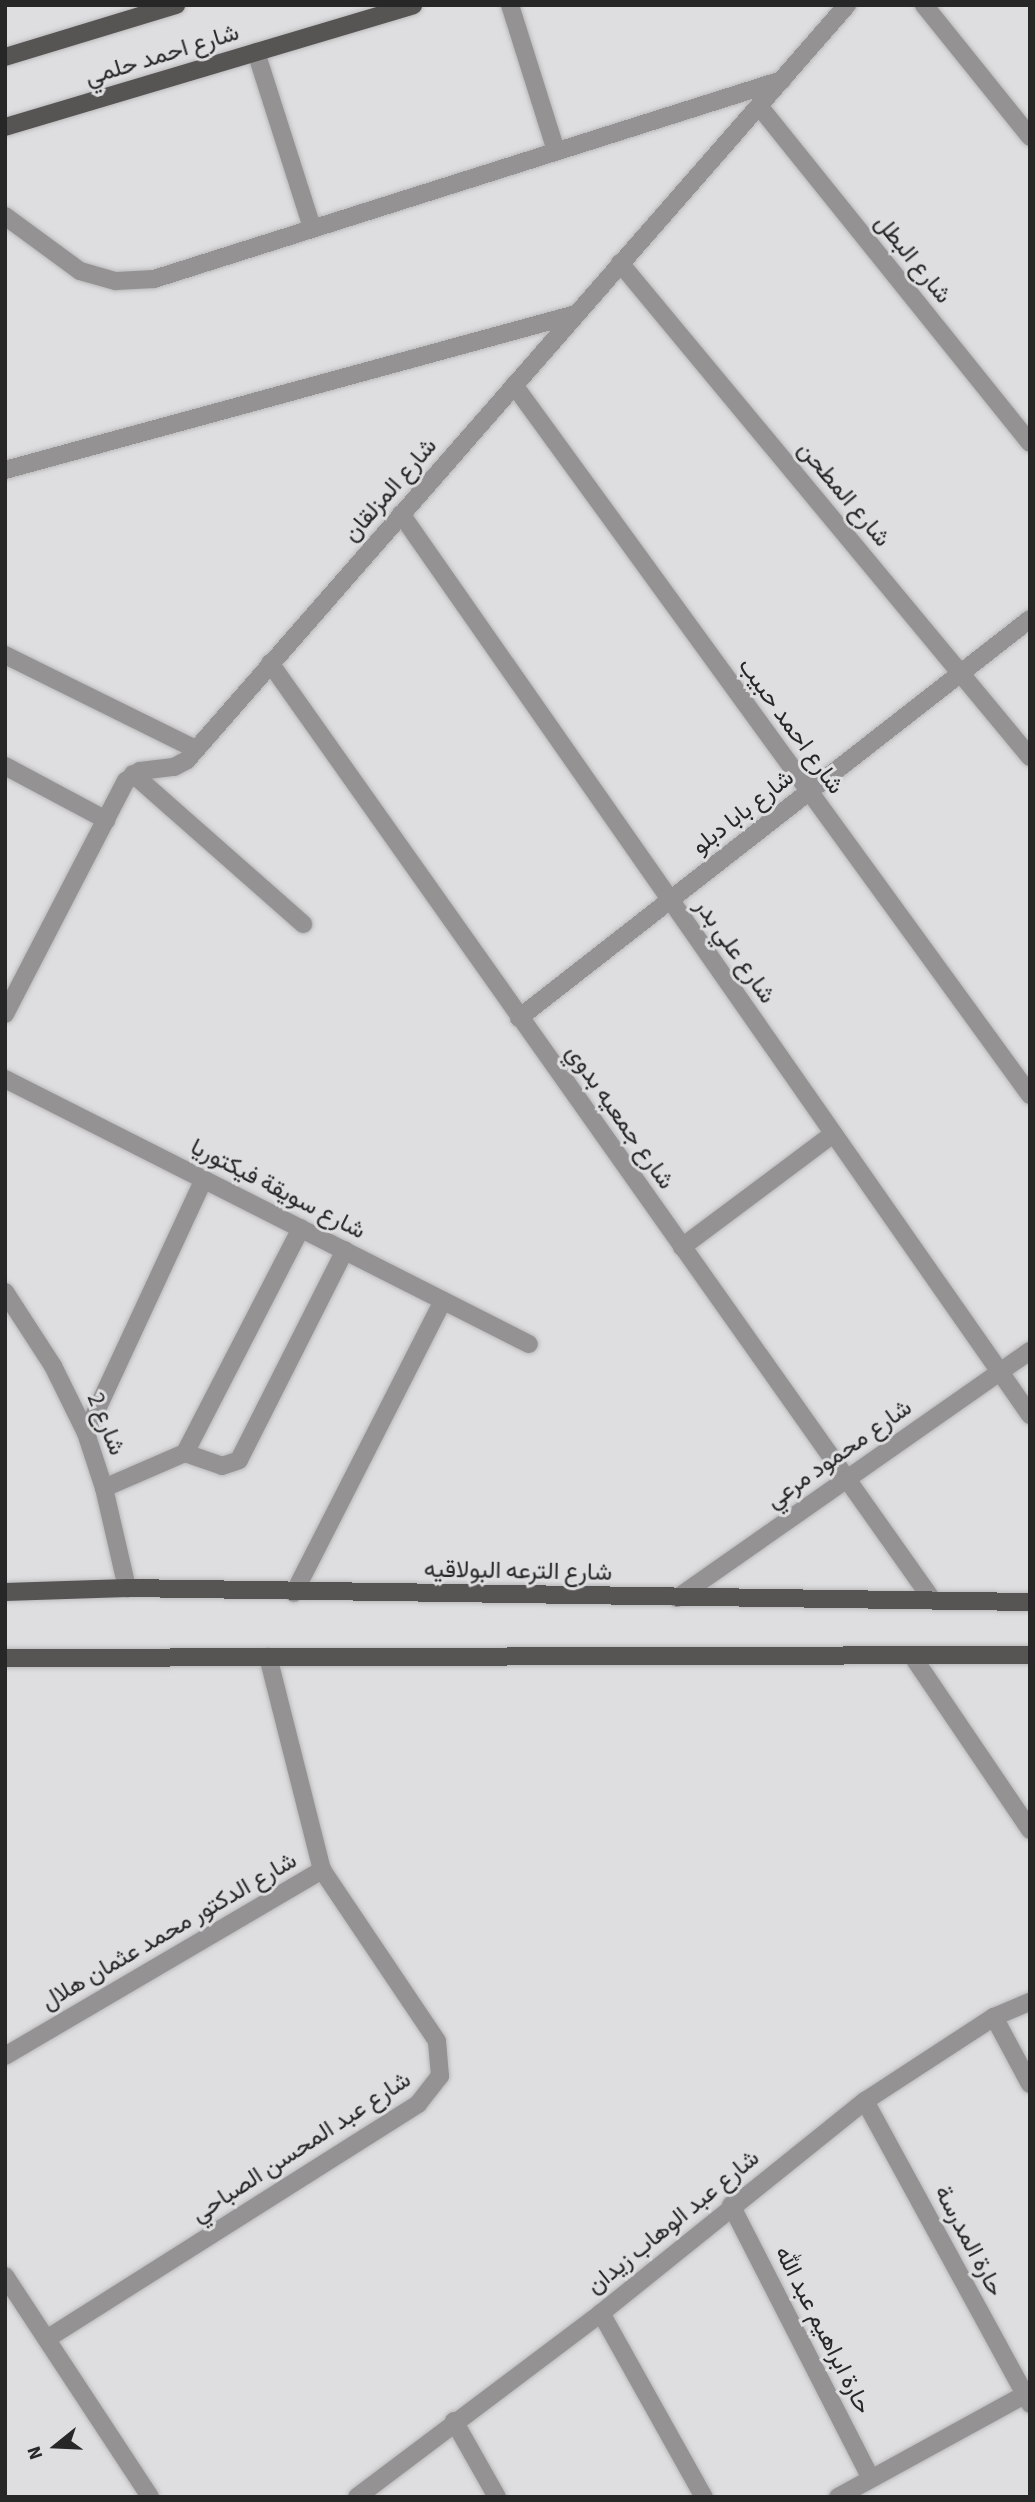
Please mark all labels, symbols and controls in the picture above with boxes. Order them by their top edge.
street label: شارع احمد حلمي [82,18,242,92]
street label: شارع البطل [868,209,958,309]
street label: شارع المزلقان [337,432,443,548]
street label: شارع المطحن [791,435,897,553]
street label: شارع احمد حبيب [732,652,850,800]
street label: شارع بابا دبلو [686,763,800,861]
street label: شارع علي بدر [688,893,782,1009]
street label: شارع جمعيه بدوي [559,1039,681,1195]
street label: شارع سويقة فيكتوريا [186,1132,370,1246]
street label: شارع 2 [80,1388,132,1460]
street label: شارع محمود مرعي [761,1393,917,1515]
street label: شارع الترعه البولاقيه [423,1555,613,1587]
street label: شارع الدكتور محمد عثمان هلال [36,1846,302,2016]
street label: شارع عبد المحسن الصباحي [186,2065,416,2229]
street label: شارع عبد الوهاب زيدان [581,2144,765,2300]
street label: حارة المدرسة [928,2181,1010,2301]
street label: حارة ابراهيم عبد الله [768,2241,878,2419]
north arrow [21,2411,91,2481]
text: N [21,2442,50,2463]

